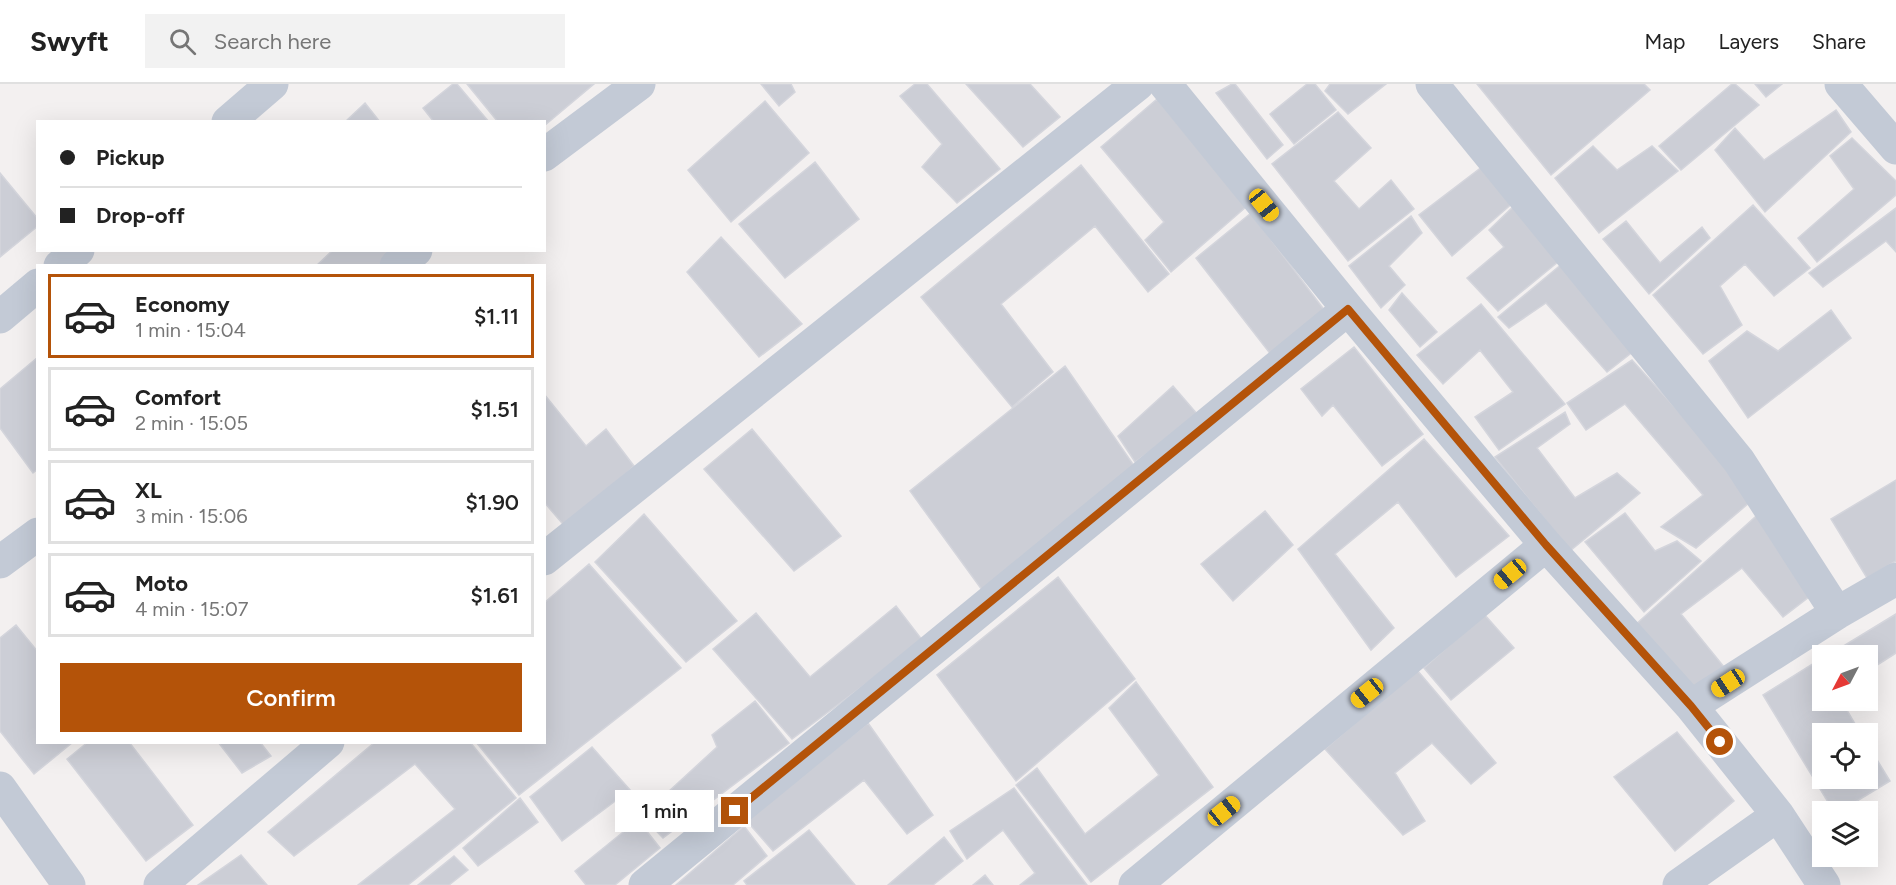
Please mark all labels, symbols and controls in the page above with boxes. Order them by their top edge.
search box [145,14,565,68]
text: Swyft [30,24,109,58]
icon: search [166,25,199,58]
text: Search here [214,28,331,55]
text: Map [1645,29,1685,54]
text: Layers [1718,29,1779,54]
text: Share [1812,29,1866,54]
text: Pickup [96,144,165,171]
car [1246,185,1282,225]
text: Drop-off [96,202,185,229]
icon: car [63,289,117,343]
text: Economy [135,291,230,318]
text: $1.11 [474,303,519,330]
text: 1 min · 15:04 [135,318,246,342]
icon: car [63,382,117,436]
text: Comfort [135,384,221,411]
text: $1.51 [470,396,519,423]
text: 2 min · 15:05 [135,411,248,435]
icon: car [63,475,117,529]
text: XL [135,477,162,504]
text: $1.90 [466,489,519,516]
text: 3 min · 15:06 [135,504,248,528]
car [1490,556,1530,592]
icon: car [63,568,117,622]
text: Moto [135,570,188,597]
text: $1.61 [471,582,519,609]
text: 4 min · 15:07 [135,597,249,621]
north arrow [1812,645,1878,711]
map controls [1812,645,1878,867]
button: Confirm [60,663,522,732]
car [1708,666,1748,700]
car [1347,675,1387,711]
button: locate [1812,723,1878,789]
route start [1706,728,1733,755]
callout: 1 min [615,790,714,832]
car [1204,793,1244,829]
route end [721,797,748,824]
text: 1 min [641,799,688,823]
button: layers [1812,801,1878,867]

